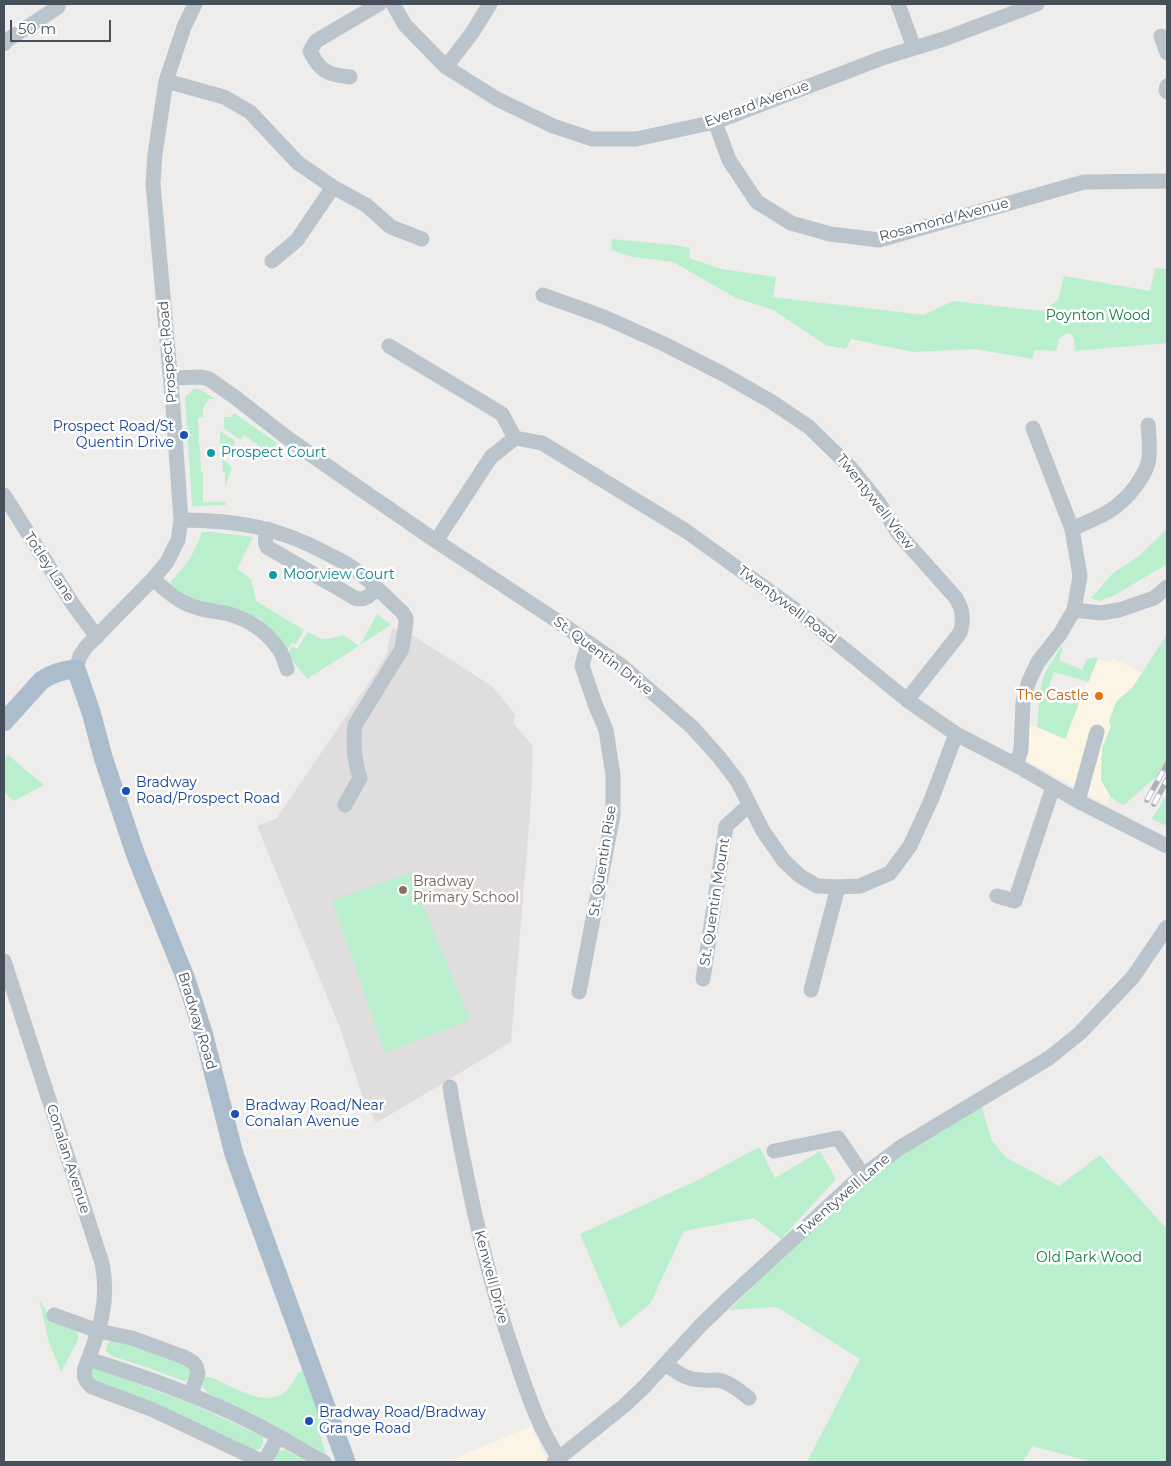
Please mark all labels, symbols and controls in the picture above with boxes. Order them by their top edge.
scale bar [12,10,114,42]
text: 50 m [18,19,56,38]
street label: Everard Avenue [703,77,811,131]
street label: Rosamond Avenue [878,195,1010,245]
street label: Prospect Road [155,300,181,404]
park label: Poynton Wood [1046,308,1150,324]
place label: Prospect Road/St Quentin Drive [53,419,174,452]
marker: Prospect Road/St Quentin Drive [178,429,190,441]
place label: Prospect Court [221,445,326,461]
marker: Prospect Court [205,447,217,459]
street label: Twentywell View [833,451,917,553]
street label: Totley Lane [20,529,78,605]
street label: Twentywell Road [735,563,839,647]
place label: Moorview Court [283,567,395,583]
marker: Moorview Court [267,569,279,581]
street label: St. Quentin Drive [550,613,656,699]
place label: The Castle [1017,688,1089,704]
marker: The Castle [1093,690,1105,702]
place label: Bradway Road/Prospect Road [136,775,280,808]
marker: Bradway Road/Prospect Road [120,785,132,797]
street label: St. Quentin Rise [586,804,620,918]
street label: St. Quentin Mount [697,837,733,967]
place label: Bradway Primary School [413,874,519,906]
marker: Bradway Primary School [397,884,409,896]
street label: Bradway Road [174,970,220,1072]
place label: Bradway Road/Near Conalan Avenue [245,1098,384,1130]
street label: Conalan Avenue [42,1102,94,1216]
marker: Bradway Road/Near Conalan Avenue [229,1108,241,1120]
street label: Twentywell Lane [795,1150,893,1240]
street label: Kenwell Drive [470,1229,512,1325]
park label: Old Park Wood [1036,1250,1142,1266]
place label: Bradway Road/Bradway Grange Road [319,1405,486,1438]
marker: Bradway Road/Bradway Grange Road [303,1415,315,1427]

